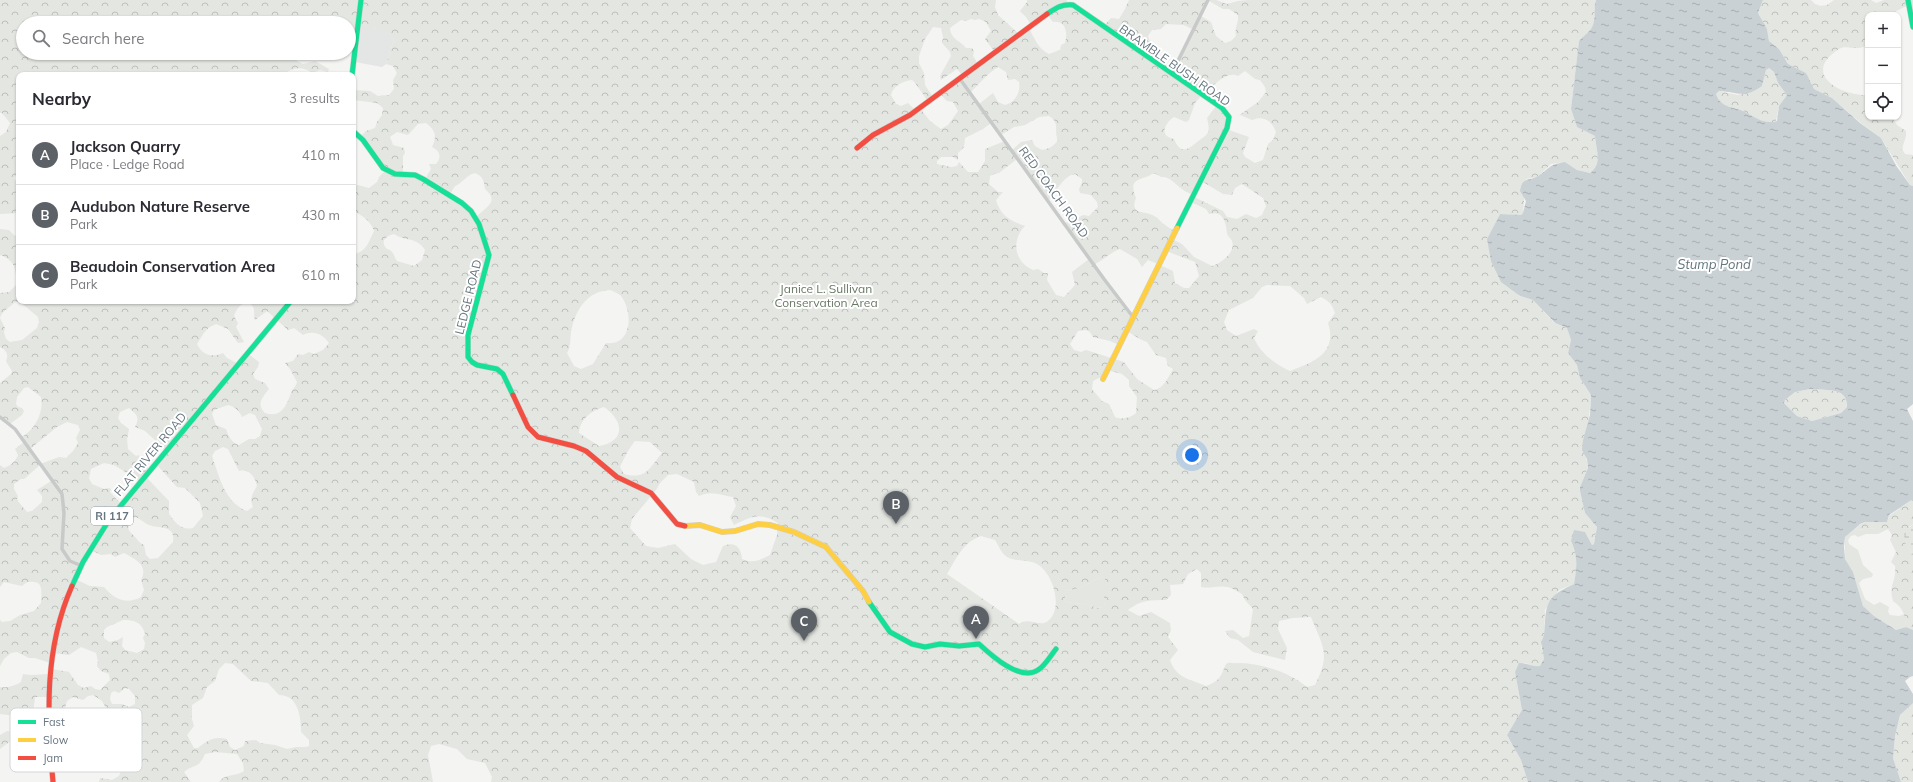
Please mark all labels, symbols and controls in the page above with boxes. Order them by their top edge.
map controls [1865,12,1901,120]
button: + [1865,12,1901,48]
search box [16,16,356,60]
street label: BRAMBLE BUSH ROAD [1117,21,1233,109]
icon: search [30,27,52,49]
text: Search here [62,29,144,48]
button: − [1865,48,1901,84]
button: locate [1865,84,1901,120]
text: Nearby [32,88,91,109]
text: 3 results [289,90,340,106]
text: Jackson Quarry [70,137,180,156]
street label: RED COACH ROAD [1016,144,1092,240]
text: A [40,147,50,163]
text: 410 m [302,147,340,163]
text: Place · Ledge Road [70,156,185,172]
text: Audubon Nature Reserve [70,197,250,216]
text: B [41,207,49,223]
text: 430 m [302,207,340,223]
text: Park [70,216,97,232]
water label: Stump Pond [1677,256,1751,272]
text: Beaudoin Conservation Area [70,257,275,276]
street label: LEDGE ROAD [451,258,485,336]
text: C [41,267,49,283]
text: 610 m [302,267,340,283]
text: Park [70,276,97,292]
park label: Janice L. Sullivan Conservation Area [774,281,878,310]
street label: FLAT RIVER ROAD [111,409,189,499]
your location [1182,445,1202,465]
pin: B [883,491,909,524]
road number: RI 117 [91,507,133,525]
pin: A [963,606,989,639]
pin: C [791,608,817,641]
legend [10,708,142,772]
text: Fast [43,715,65,729]
text: Slow [43,733,69,747]
text: Jam [43,751,63,765]

